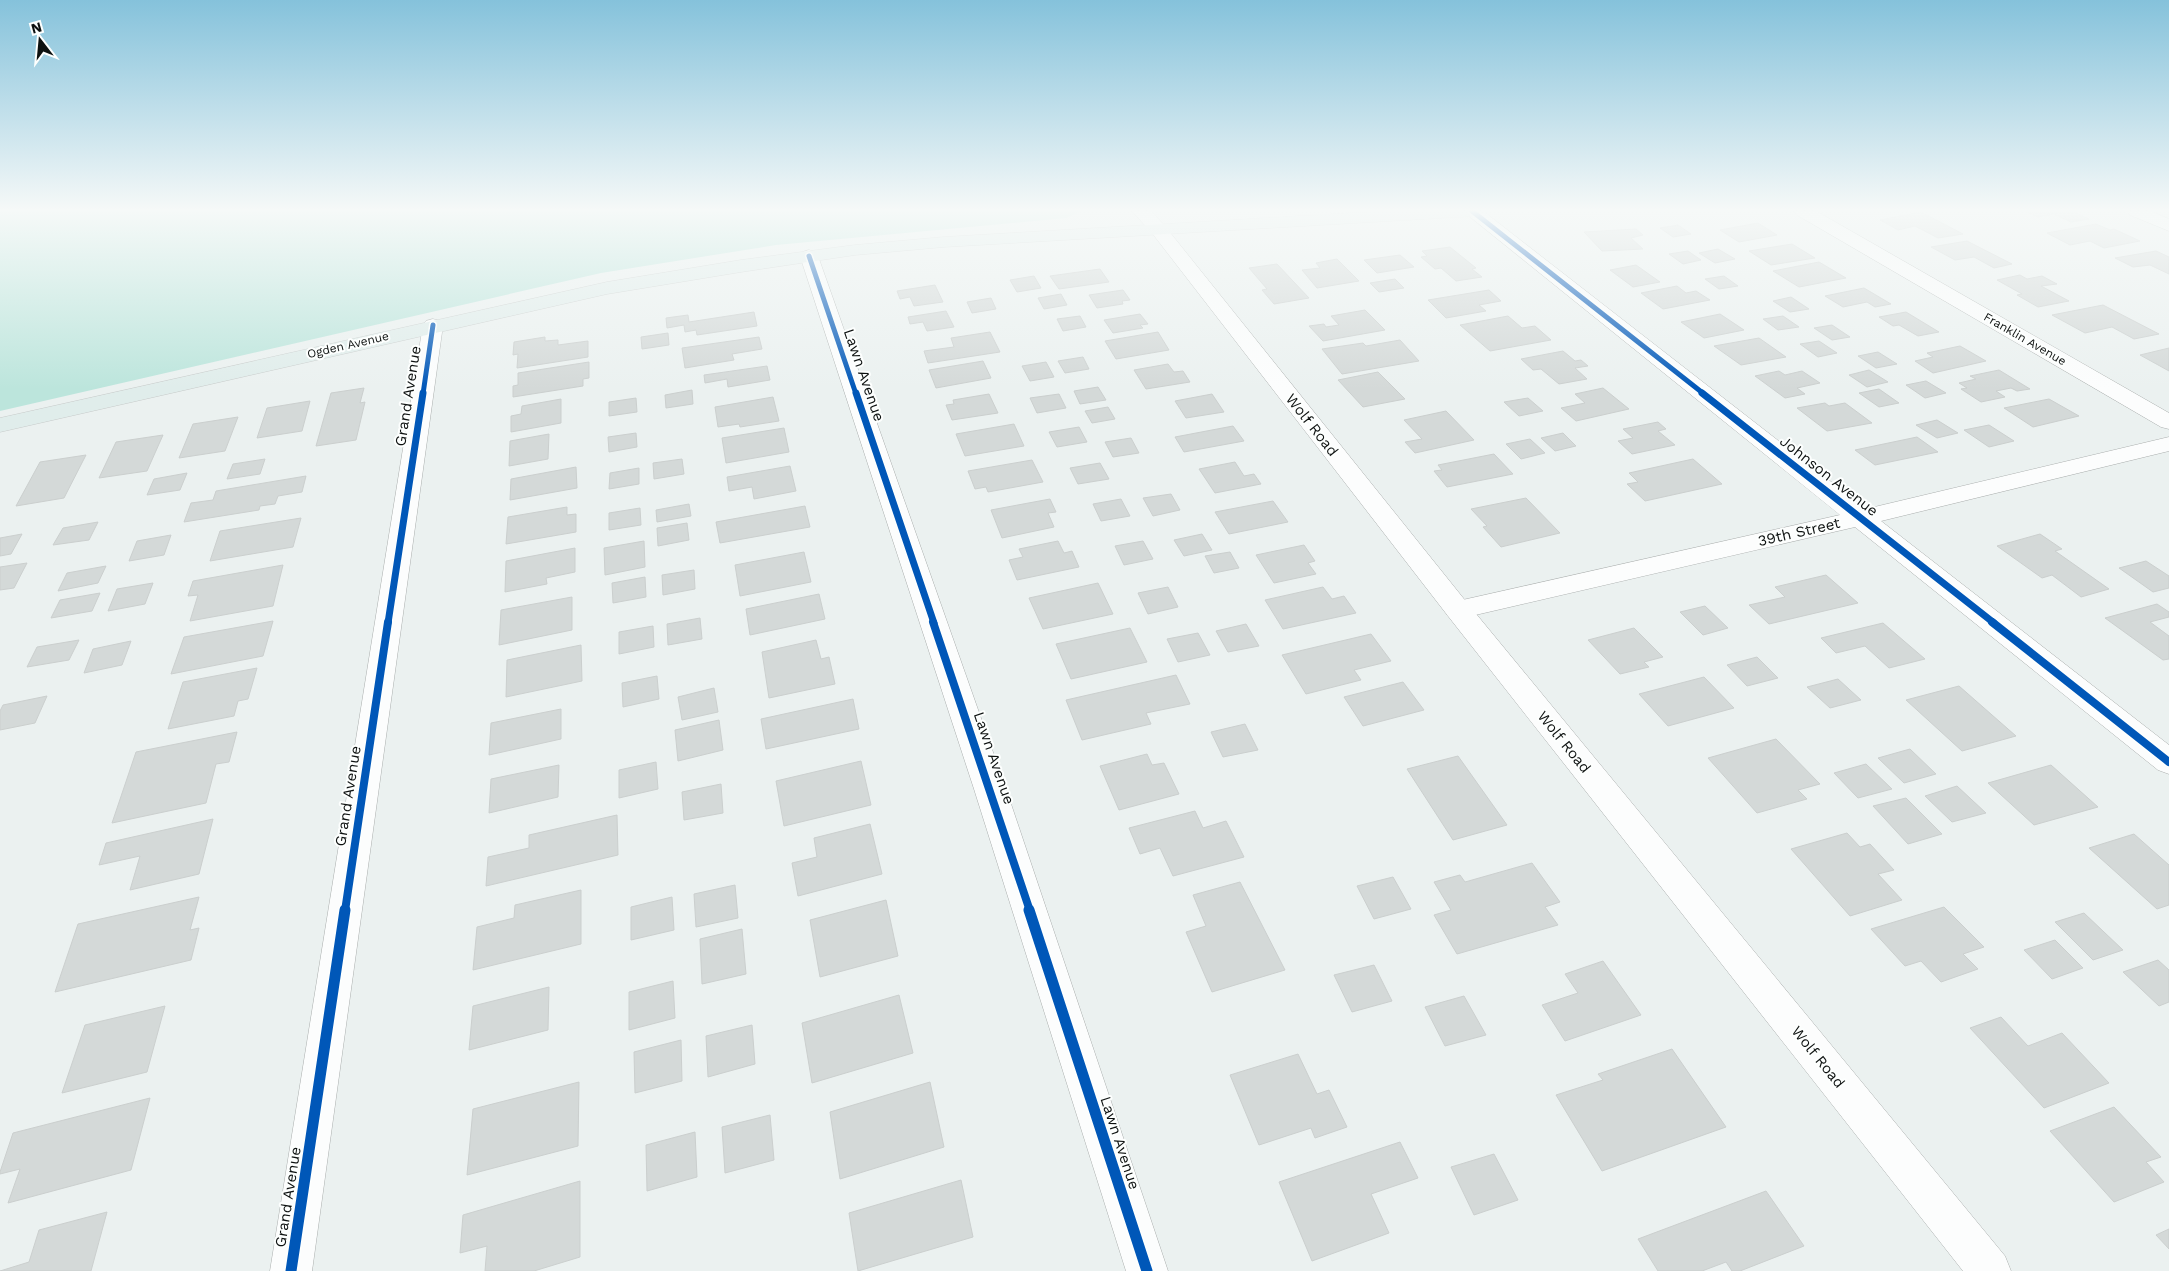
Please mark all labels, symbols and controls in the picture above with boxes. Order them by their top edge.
north arrow [15,15,65,65]
text: N [29,18,44,37]
street label: Franklin Avenue [1981,310,2069,368]
street label: Lawn Avenue [840,326,888,424]
street label: Ogden Avenue [306,329,390,361]
street label: Grand Avenue [391,344,425,448]
street label: Wolf Road [1282,390,1342,460]
street label: Johnson Avenue [1776,432,1882,520]
street label: 39th Street [1756,514,1843,550]
street label: Wolf Road [1534,707,1594,777]
street label: Lawn Avenue [970,709,1018,807]
street label: Grand Avenue [331,744,365,848]
street label: Wolf Road [1788,1022,1848,1092]
street label: Lawn Avenue [1096,1094,1144,1192]
street label: Grand Avenue [271,1145,305,1249]

